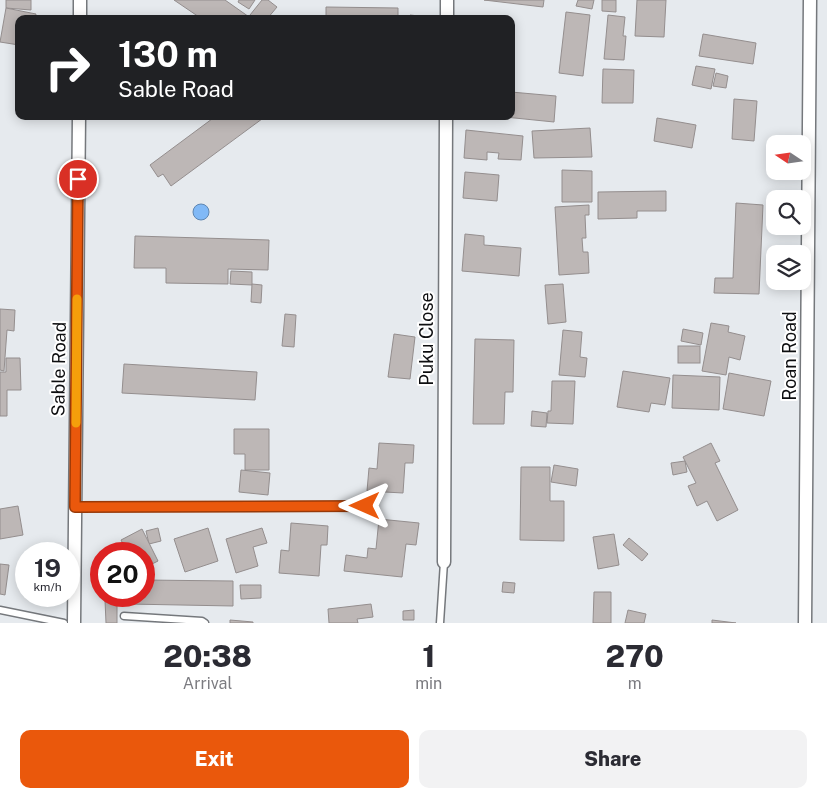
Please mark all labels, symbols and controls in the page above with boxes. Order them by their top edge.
text: 130 m [118,34,218,75]
icon: right [35,35,100,100]
text: Sable Road [118,76,234,102]
north arrow [766,135,811,180]
map controls [766,135,811,290]
pin [57,158,99,200]
icon: arrive [64,165,92,193]
button: search [766,190,811,235]
button: layers [766,245,811,290]
street label: Puku Close [416,292,437,386]
street label: Roan Road [779,311,800,401]
street label: Sable Road [47,321,70,417]
position arrow [338,479,390,531]
speed limit sign: 20 [90,542,155,607]
text: 19 [34,553,61,583]
text: km/h [33,580,62,594]
text: 20:38 [163,638,252,674]
text: 1 [422,638,435,674]
text: 270 [605,638,664,674]
text: Arrival [183,674,232,693]
text: min [415,674,442,693]
text: m [628,674,642,693]
button: Exit [20,730,409,788]
button: Share [419,730,807,788]

